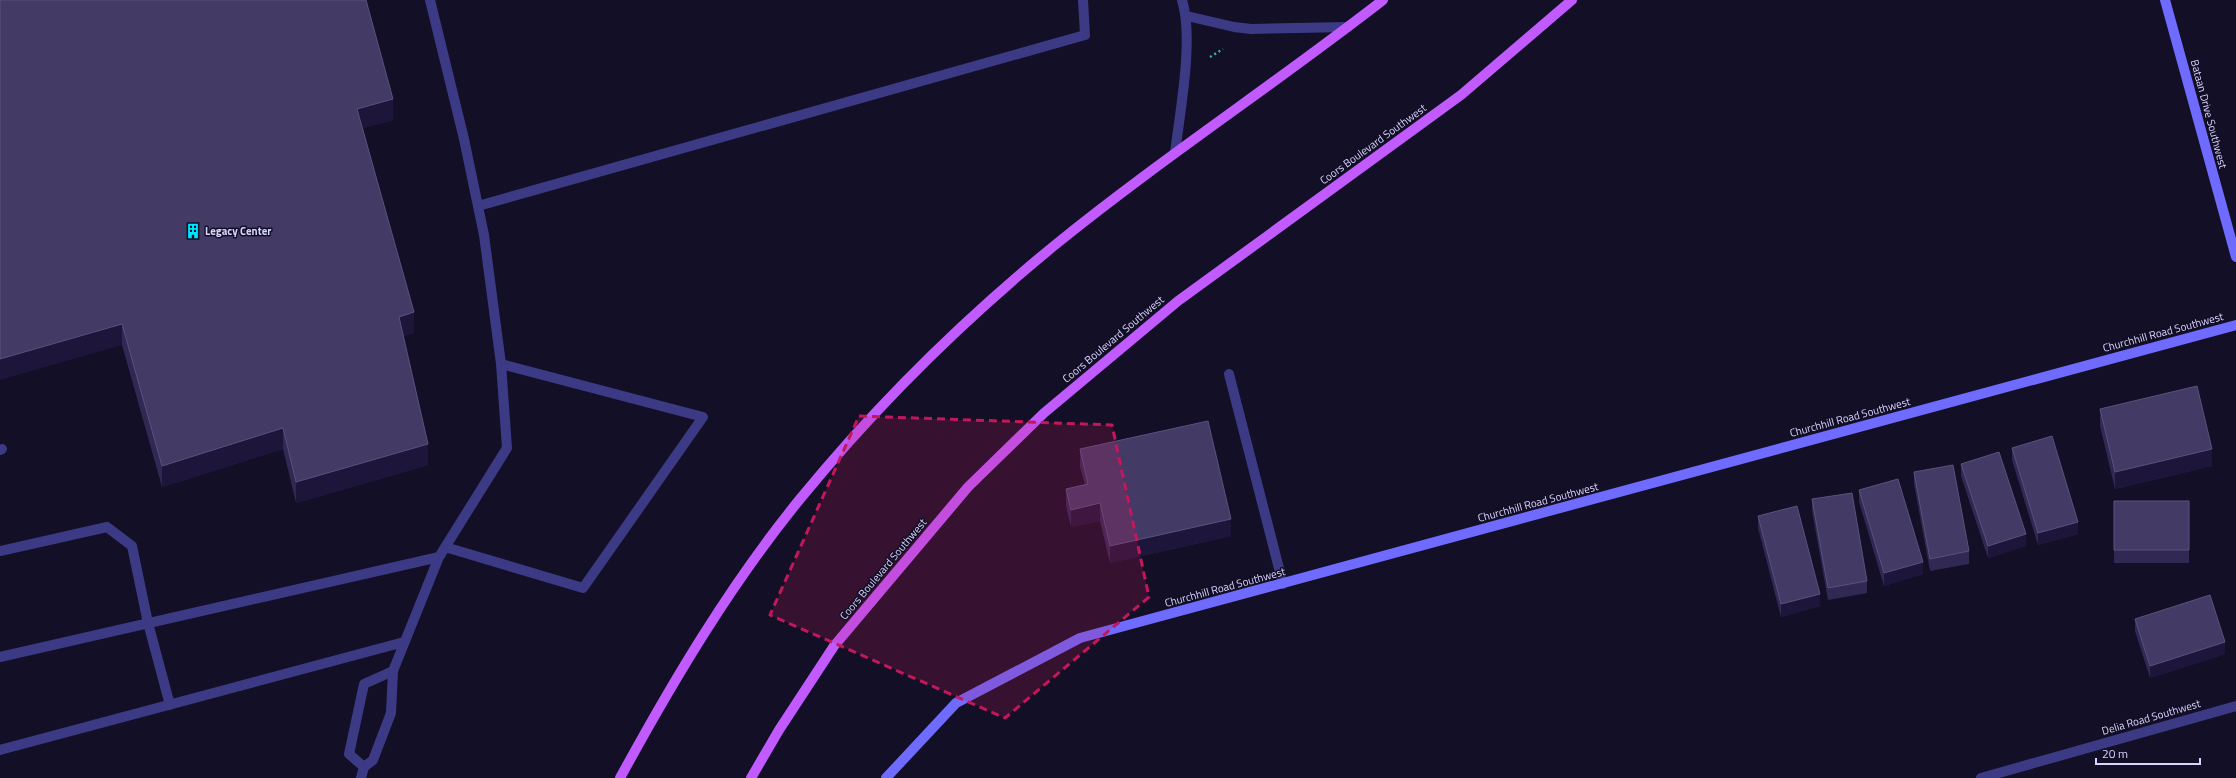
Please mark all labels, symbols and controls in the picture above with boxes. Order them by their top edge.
street label: Bataan Drive Southwest [2187,58,2231,170]
street label: Coors Boulevard Southwest [1316,100,1430,188]
building icon: Legacy Center [184,222,202,240]
place label: Legacy Center [205,223,271,239]
street label: Coors Boulevard Southwest [1059,292,1167,386]
street label: Churchhill Road Southwest [2101,308,2225,356]
street label: Churchhill Road Southwest [1788,393,1912,441]
street label: Churchhill Road Southwest [1476,478,1600,526]
street label: Coors Boulevard Southwest [836,515,930,623]
street label: Churchhill Road Southwest [1163,563,1287,611]
street label: Delia Road Southwest [2100,695,2202,739]
scale bar [2096,740,2200,766]
text: 20 m [2102,744,2128,763]

